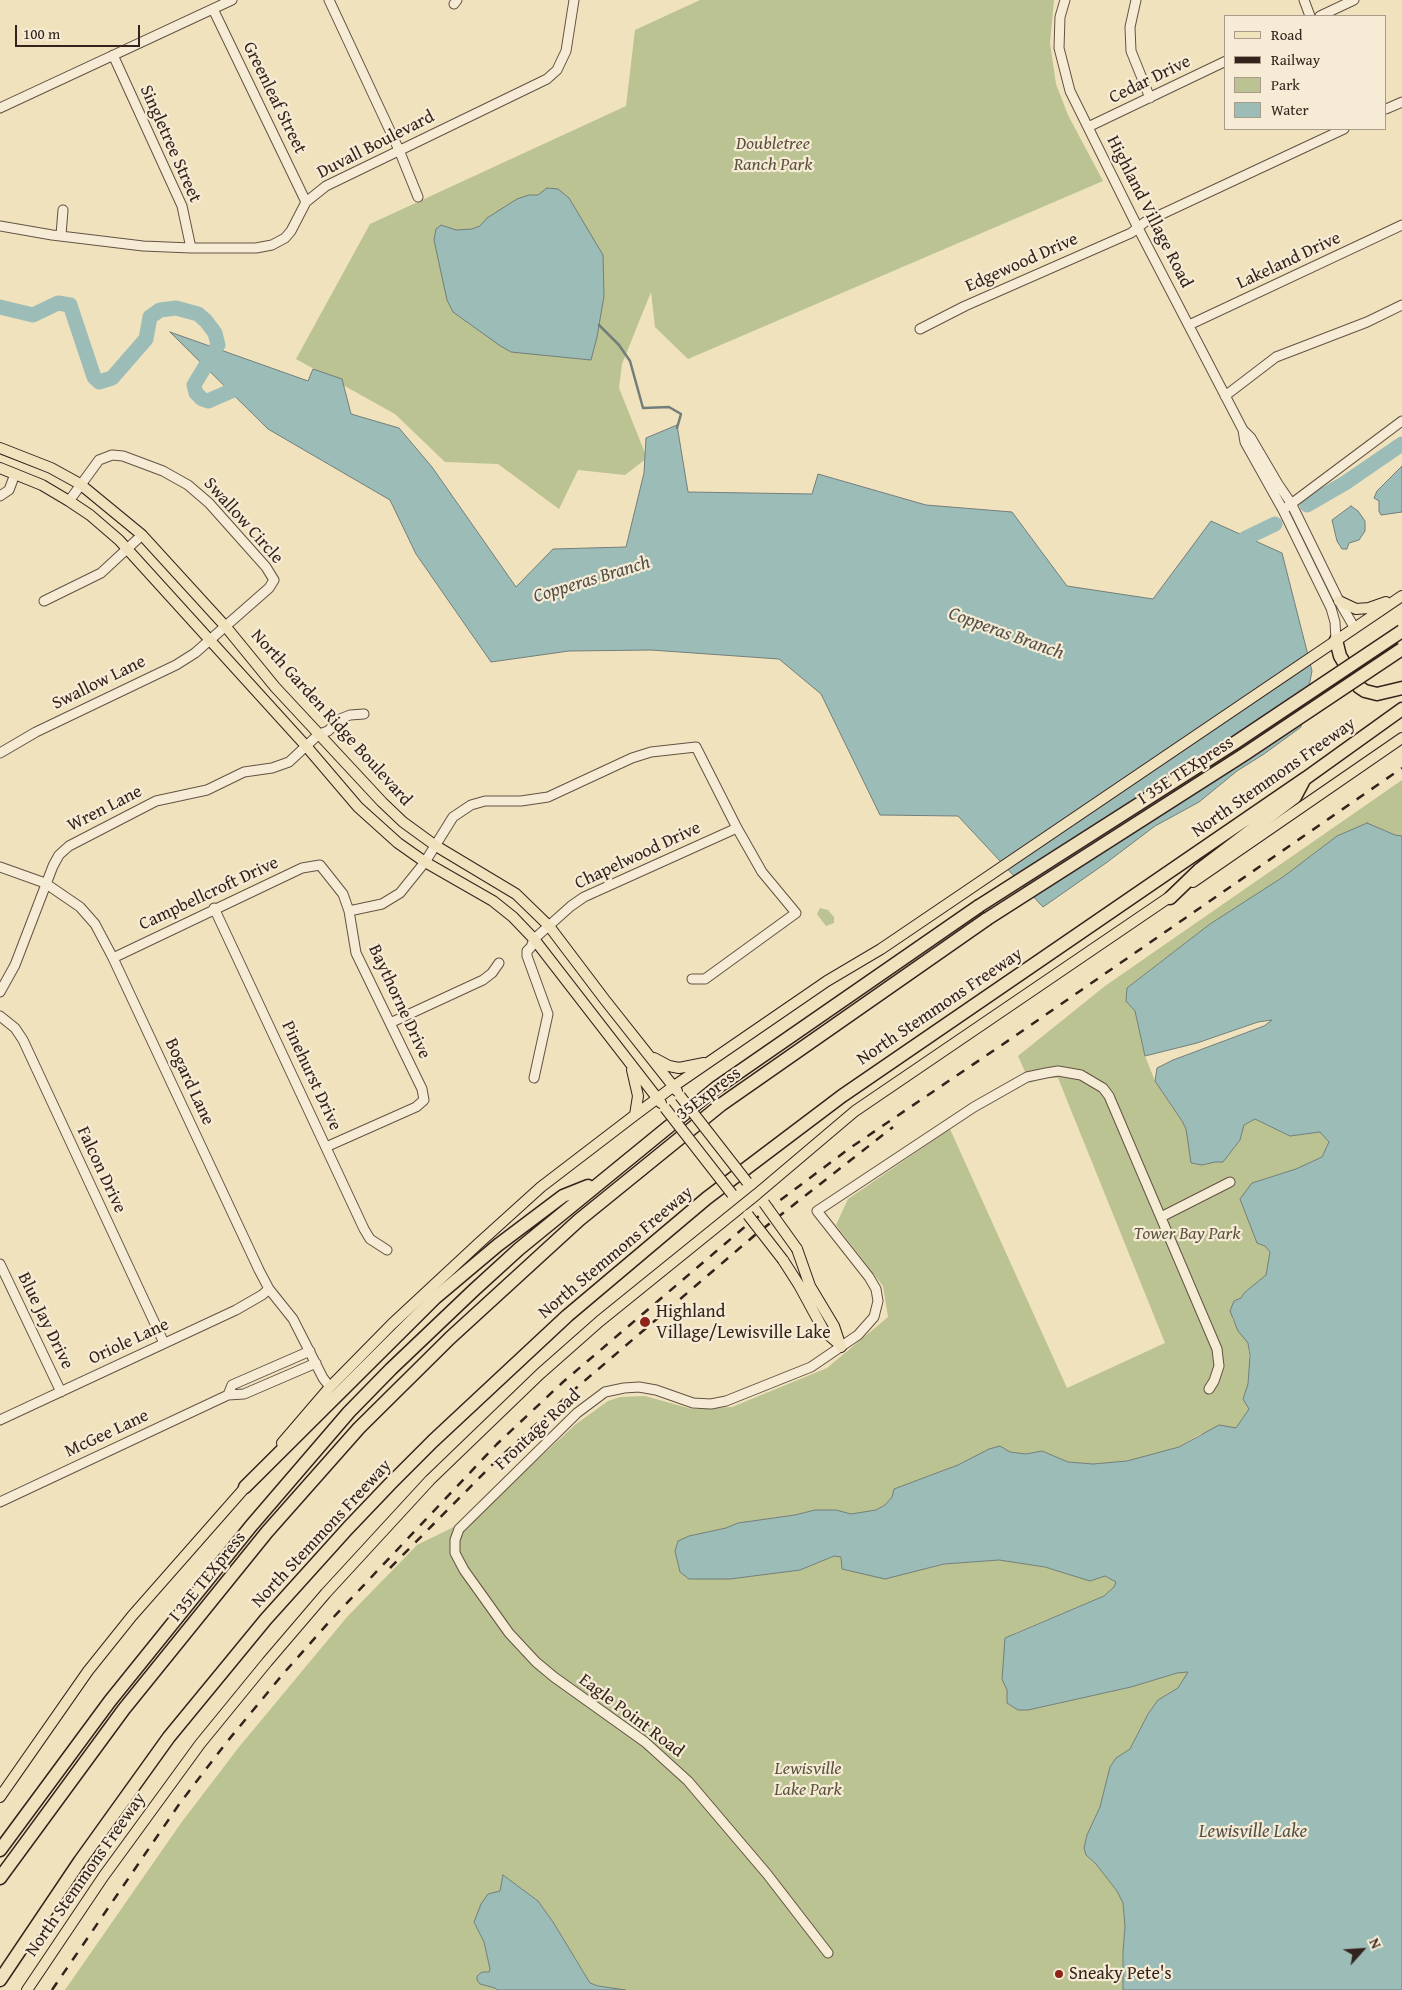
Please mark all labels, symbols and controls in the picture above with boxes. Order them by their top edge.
scale bar [18,15,142,47]
legend [1224,15,1387,130]
text: 100 m [23,23,60,44]
text: Road [1271,24,1302,45]
street label: Greenleaf Street [238,38,310,158]
text: Railway [1271,49,1320,70]
street label: Cedar Drive [1106,51,1194,109]
text: Park [1271,74,1300,95]
street label: Singletree Street [134,82,206,206]
text: Water [1271,99,1309,120]
street label: Duvall Boulevard [314,106,438,184]
street label: Highland Village Road [1101,132,1197,292]
park label: Doubletree Ranch Park [734,133,812,176]
street label: Lakeland Drive [1234,228,1344,294]
street label: Edgewood Drive [962,229,1082,297]
street label: Swallow Circle [199,473,287,569]
water label: Copperas Branch [531,551,653,609]
water label: Copperas Branch [945,603,1067,665]
street label: North Garden Ridge Boulevard [246,625,416,811]
street label: Swallow Lane [49,651,149,715]
street label: North Stemmons Freeway [1188,713,1360,843]
street label: I 35E TEXpress [1134,732,1238,810]
street label: Wren Lane [64,781,146,837]
street label: Chapelwood Drive [572,817,704,895]
street label: Campbellcroft Drive [136,852,282,936]
street label: Baythorne Drive [363,941,435,1063]
street label: North Stemmons Freeway [853,944,1027,1070]
street label: Pinehurst Drive [276,1018,346,1134]
street label: Bogard Lane [159,1035,219,1129]
street label: 35Express [672,1063,746,1125]
street label: Falcon Drive [72,1123,130,1217]
street label: North Stemmons Freeway [534,1182,698,1324]
park label: Tower Bay Park [1134,1223,1240,1245]
street label: Blue Jay Drive [12,1269,78,1373]
place label: Highland Village/Lewisville Lake [656,1301,831,1344]
street label: Oriole Lane [86,1314,172,1370]
marker: Highland Village/Lewisville Lake [638,1315,652,1329]
street label: Frontage Road [491,1385,585,1475]
street label: McGee Lane [62,1405,152,1463]
street label: North Stemmons Freeway [248,1455,396,1613]
street label: I 35E TEXpress [165,1528,251,1626]
street label: Eagle Point Road [574,1669,688,1763]
park label: Lewisville Lake Park [774,1758,842,1800]
street label: North Stemmons Freeway [21,1789,151,1961]
water label: Lewisville Lake [1199,1821,1307,1843]
north arrow [1337,1925,1387,1975]
text: N [1364,1935,1387,1952]
place label: Sneaky Pete's [1069,1963,1172,1985]
marker: Sneaky Pete's [1053,1968,1065,1980]

